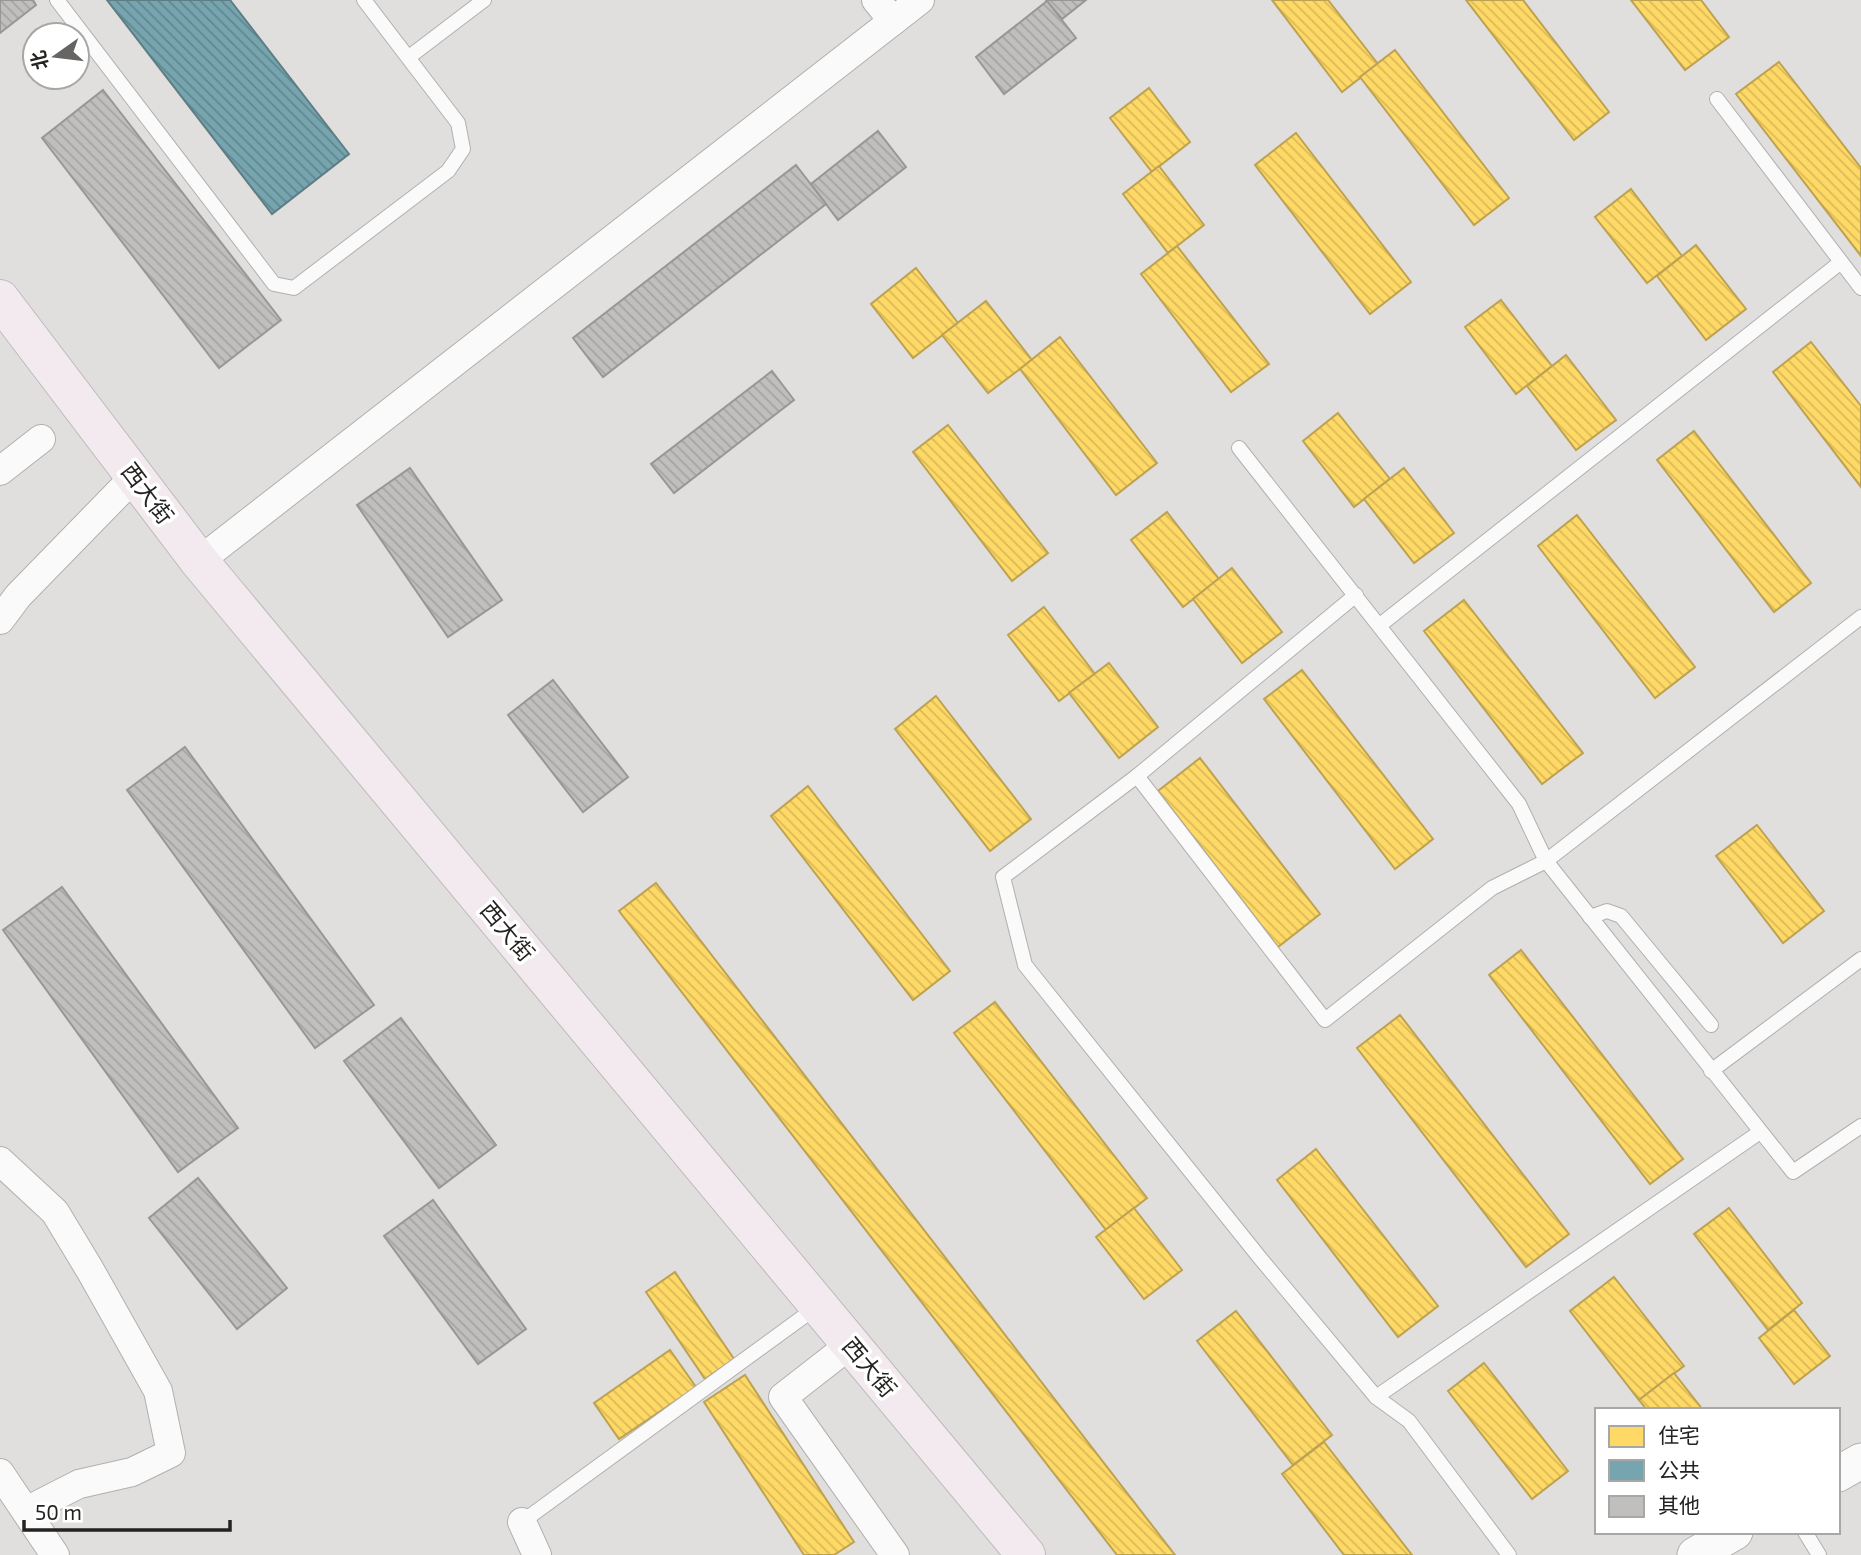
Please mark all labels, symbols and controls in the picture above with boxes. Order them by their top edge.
north arrow [21,21,91,91]
text: 北 [26,48,52,72]
street label: 西大街 [116,457,180,529]
street label: 西大街 [475,896,541,966]
street label: 西大街 [837,1332,903,1402]
legend [1595,1408,1840,1534]
text: 住宅 [1658,1422,1700,1447]
text: 公共 [1658,1457,1700,1482]
scale bar [24,1488,231,1532]
text: 其他 [1658,1492,1700,1517]
text: 50 m [35,1499,82,1524]

